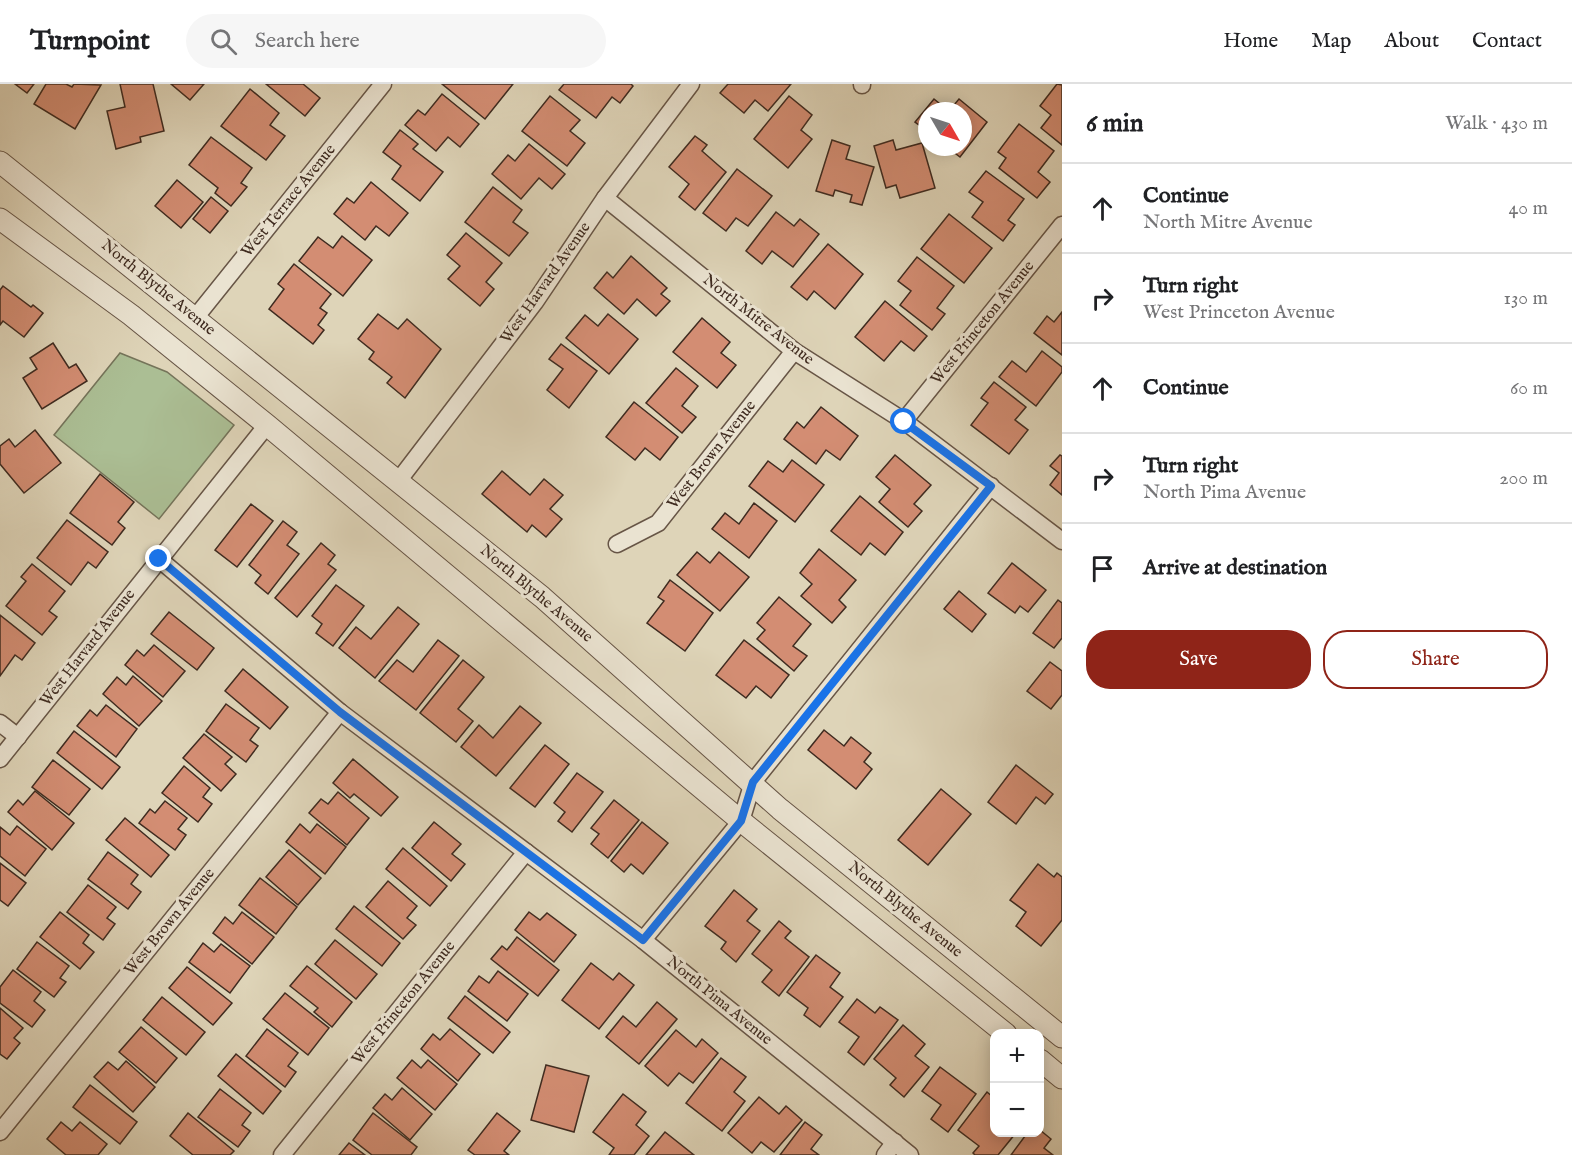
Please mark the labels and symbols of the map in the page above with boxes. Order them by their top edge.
north arrow [918,102,972,156]
street label: West Terrace Avenue [237,141,341,261]
street label: West Harvard Avenue [497,218,595,348]
street label: North Blythe Avenue [97,236,219,340]
street label: West Princeton Avenue [927,257,1039,389]
street label: North Mitre Avenue [698,270,818,370]
street label: West Brown Avenue [663,397,761,513]
route start [890,408,916,434]
street label: North Blythe Avenue [475,541,597,647]
route end [145,545,171,571]
street label: West Harvard Avenue [36,585,140,711]
street label: North Blythe Avenue [844,858,966,962]
street label: West Brown Avenue [120,864,220,980]
street label: West Princeton Avenue [348,937,460,1069]
street label: North Pima Avenue [662,952,776,1050]

